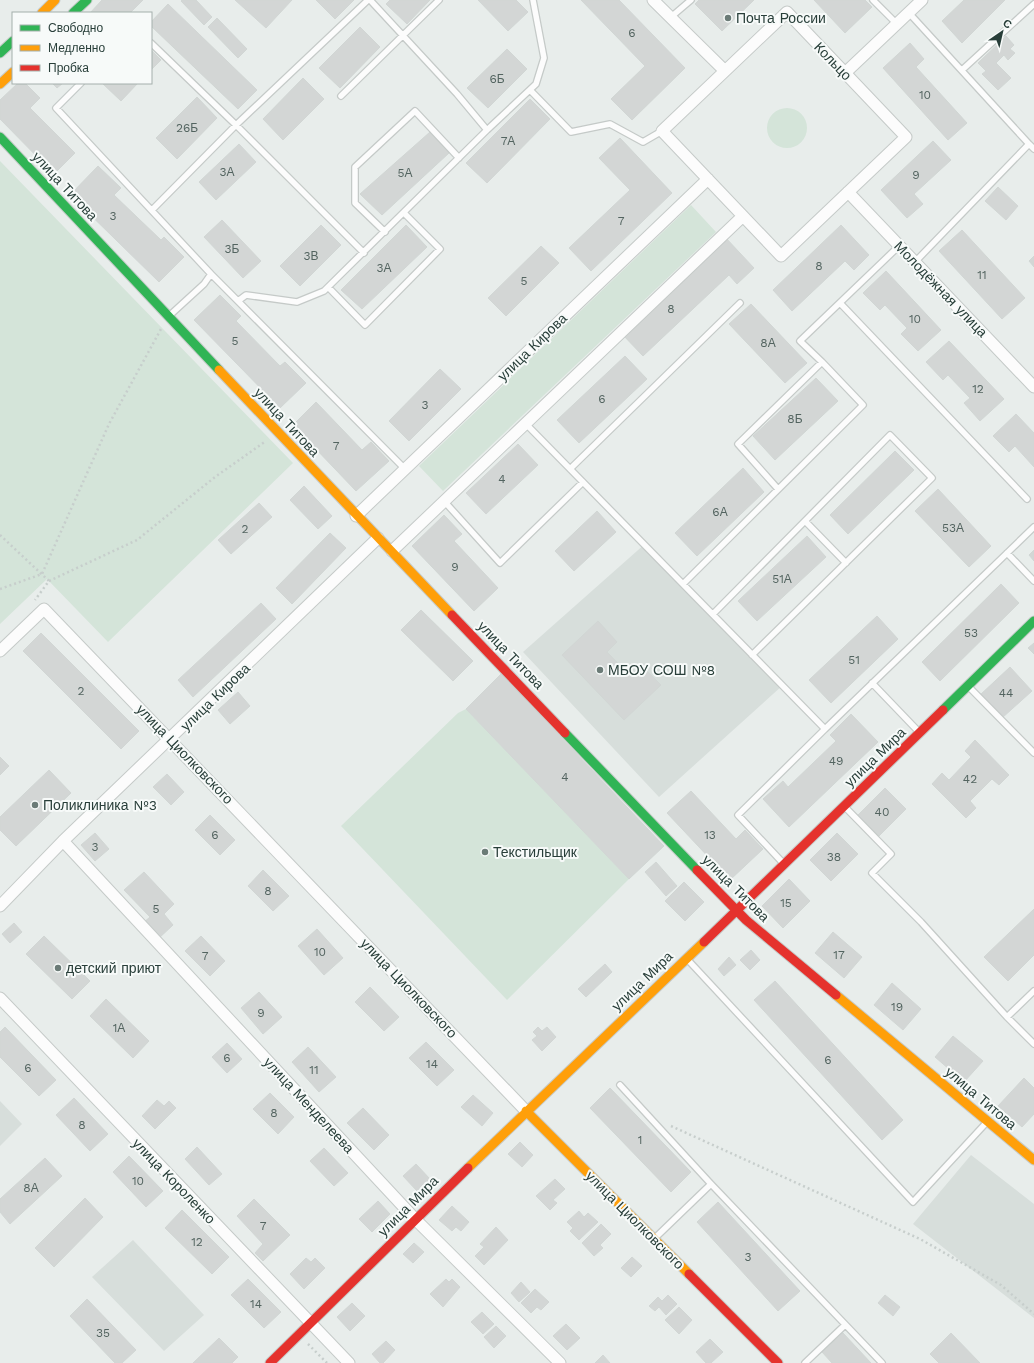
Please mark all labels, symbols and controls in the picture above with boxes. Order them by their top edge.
place label: Почта России [736,10,826,26]
legend [12,12,152,84]
north arrow [982,12,1022,52]
marker: Почта России [723,13,733,23]
text: С [1000,17,1014,32]
text: Свободно [48,21,103,35]
house number: 6 [628,26,636,40]
street label: Кольцо [811,39,855,84]
text: Медленно [48,41,105,55]
text: Пробка [48,61,89,75]
house number: 6Б [489,72,505,86]
house number: 10 [919,88,931,102]
house number: 26Б [176,121,198,135]
house number: 7А [501,134,515,148]
street label: улица Титова [29,148,101,224]
house number: 3А [220,165,235,179]
house number: 5А [398,166,413,180]
house number: 9 [912,168,920,182]
house number: 3 [110,209,117,223]
house number: 7 [618,214,625,228]
street label: Молодёжная улица [891,238,991,340]
house number: 3Б [225,242,240,256]
house number: 3В [304,249,319,263]
house number: 8 [815,259,823,273]
house number: 3А [377,261,392,275]
house number: 11 [977,268,987,282]
house number: 5 [521,274,528,288]
house number: 8 [667,302,675,316]
street label: улица Кирова [494,310,570,384]
house number: 10 [909,312,921,326]
house number: 5 [232,334,239,348]
house number: 8А [760,336,776,350]
house number: 12 [972,382,984,396]
street label: улица Титова [251,384,323,460]
house number: 6 [598,392,606,406]
house number: 3 [422,398,429,412]
house number: 8Б [787,412,803,426]
house number: 7 [333,439,340,453]
house number: 4 [498,472,506,486]
house number: 6А [712,505,728,519]
house number: 53А [942,521,964,535]
house number: 2 [242,522,249,536]
house number: 9 [451,560,459,574]
house number: 51А [772,572,792,586]
street label: улица Титова [475,618,548,692]
house number: 53 [964,626,978,640]
house number: 51 [848,653,860,667]
street label: улица Кирова [177,660,253,734]
place label: МБОУ СОШ №8 [608,662,715,678]
marker: МБОУ СОШ №8 [595,665,605,675]
house number: 2 [78,684,85,698]
house number: 44 [999,686,1013,700]
street label: улица Циолковского [133,701,237,807]
street label: улица Мира [841,724,909,790]
house number: 49 [829,754,843,768]
house number: 4 [561,770,569,784]
house number: 42 [963,772,977,786]
place label: Поликлиника №3 [43,797,157,813]
marker: Поликлиника №3 [30,800,40,810]
house number: 40 [875,805,889,819]
house number: 6 [211,828,219,842]
house number: 13 [704,828,716,842]
house number: 3 [92,840,99,854]
place label: Текстильщик [493,844,578,860]
marker: Текстильщик [480,847,490,857]
house number: 38 [827,850,841,864]
street label: улица Титова [699,851,773,925]
house number: 8 [264,884,272,898]
house number: 15 [780,896,792,910]
house number: 5 [153,902,160,916]
street label: улица Циолковского [357,935,461,1041]
house number: 10 [314,945,326,959]
street label: улица Мира [608,948,676,1014]
house number: 17 [833,948,845,962]
house number: 7 [202,949,209,963]
place label: детский приют [66,960,162,976]
marker: детский приют [53,963,63,973]
house number: 19 [891,1000,903,1014]
house number: 9 [257,1006,265,1020]
house number: 1А [113,1021,125,1035]
house number: 6 [223,1051,231,1065]
house number: 6 [824,1053,832,1067]
street label: улица Менделеева [261,1054,358,1156]
house number: 14 [426,1057,438,1071]
house number: 6 [24,1061,32,1075]
house number: 11 [309,1063,319,1077]
street label: улица Титова [942,1064,1020,1133]
house number: 8 [270,1106,278,1120]
house number: 8 [78,1118,86,1132]
house number: 1 [638,1133,642,1147]
street label: улица Короленко [129,1135,219,1227]
street label: улица Циолковского [583,1168,688,1273]
street label: улица Мира [375,1173,441,1239]
house number: 10 [132,1174,144,1188]
house number: 8А [23,1181,39,1195]
house number: 7 [260,1219,267,1233]
house number: 12 [191,1235,203,1249]
house number: 3 [745,1250,752,1264]
house number: 14 [250,1297,262,1311]
house number: 35 [96,1326,110,1340]

